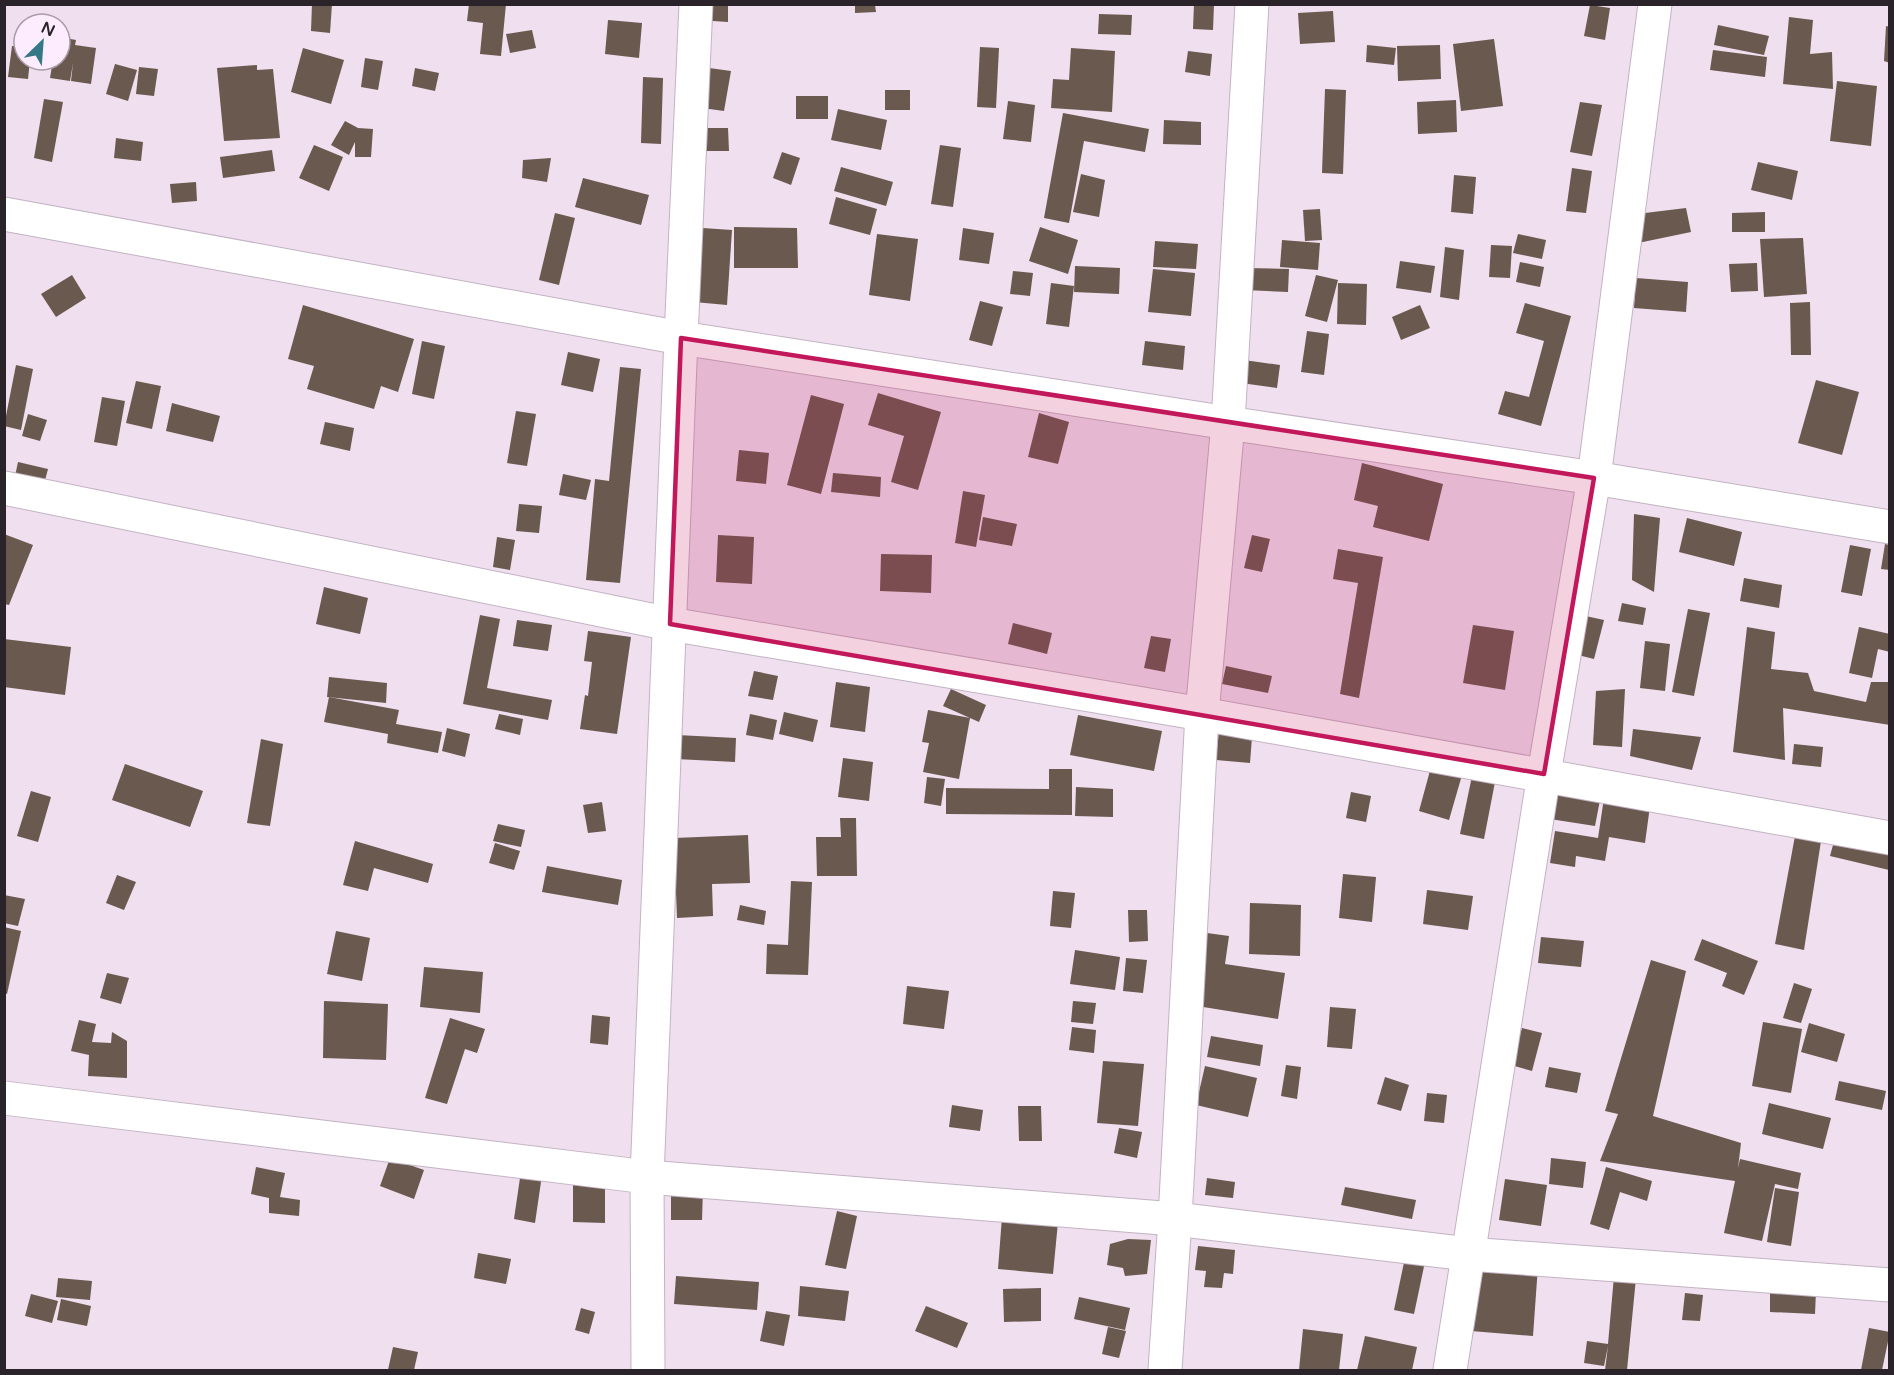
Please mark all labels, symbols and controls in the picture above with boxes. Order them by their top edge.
north arrow [12,12,72,72]
text: N [38,18,58,41]

